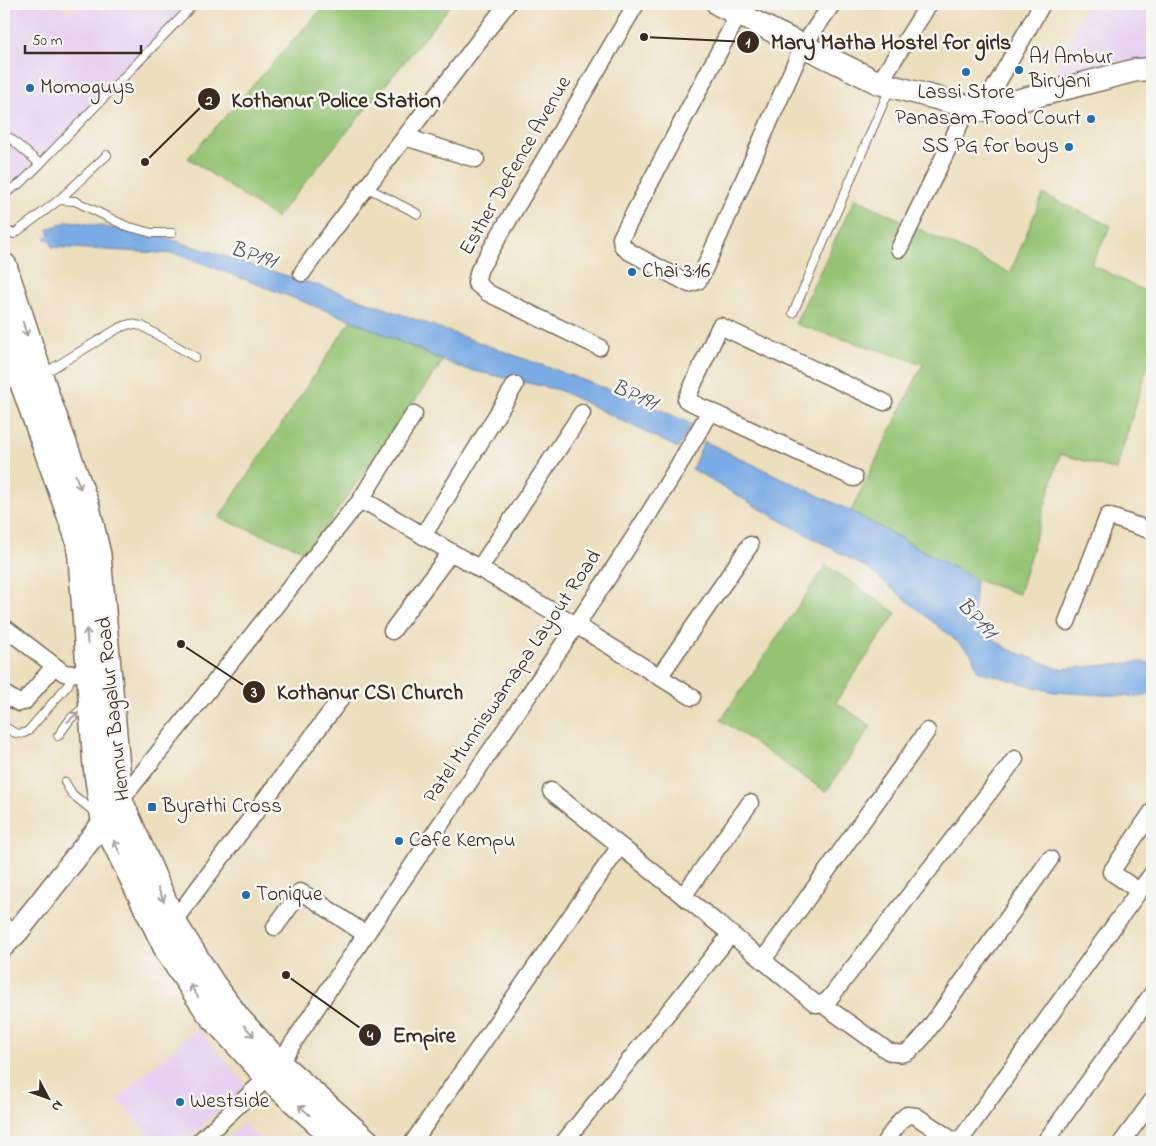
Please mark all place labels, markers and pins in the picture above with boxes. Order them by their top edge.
callout: Mary Matha Hostel for girls [736,23,1021,60]
place label: A1 Ambur Biryani [1028,43,1113,99]
marker: A1 Ambur Biryani [1013,64,1025,76]
marker: Lassi Store [960,66,972,78]
place label: Momoguys [40,73,135,105]
place label: Lassi Store [918,78,1015,108]
callout: Kothanur Police Station [197,81,451,118]
marker: Momoguys [24,82,36,94]
place label: Panasam Food Court [895,104,1081,134]
marker: Panasam Food Court [1085,113,1097,125]
place label: SS PG for boys [922,132,1059,164]
marker: SS PG for boys [1063,141,1075,153]
place label: Chai 3:16 [642,257,710,287]
marker: Chai 3:16 [626,266,638,278]
callout: Kothanur CSI Church [242,673,473,710]
place label: Byrathi Cross [161,792,282,824]
marker: Byrathi Cross [146,801,158,813]
place label: Cafe Kempu [409,826,516,856]
marker: Cafe Kempu [393,835,405,847]
place label: Tonique [256,880,323,910]
marker: Tonique [240,889,252,901]
callout: Empire [357,1016,465,1053]
place label: Westside [190,1087,270,1117]
marker: Westside [174,1096,186,1108]

